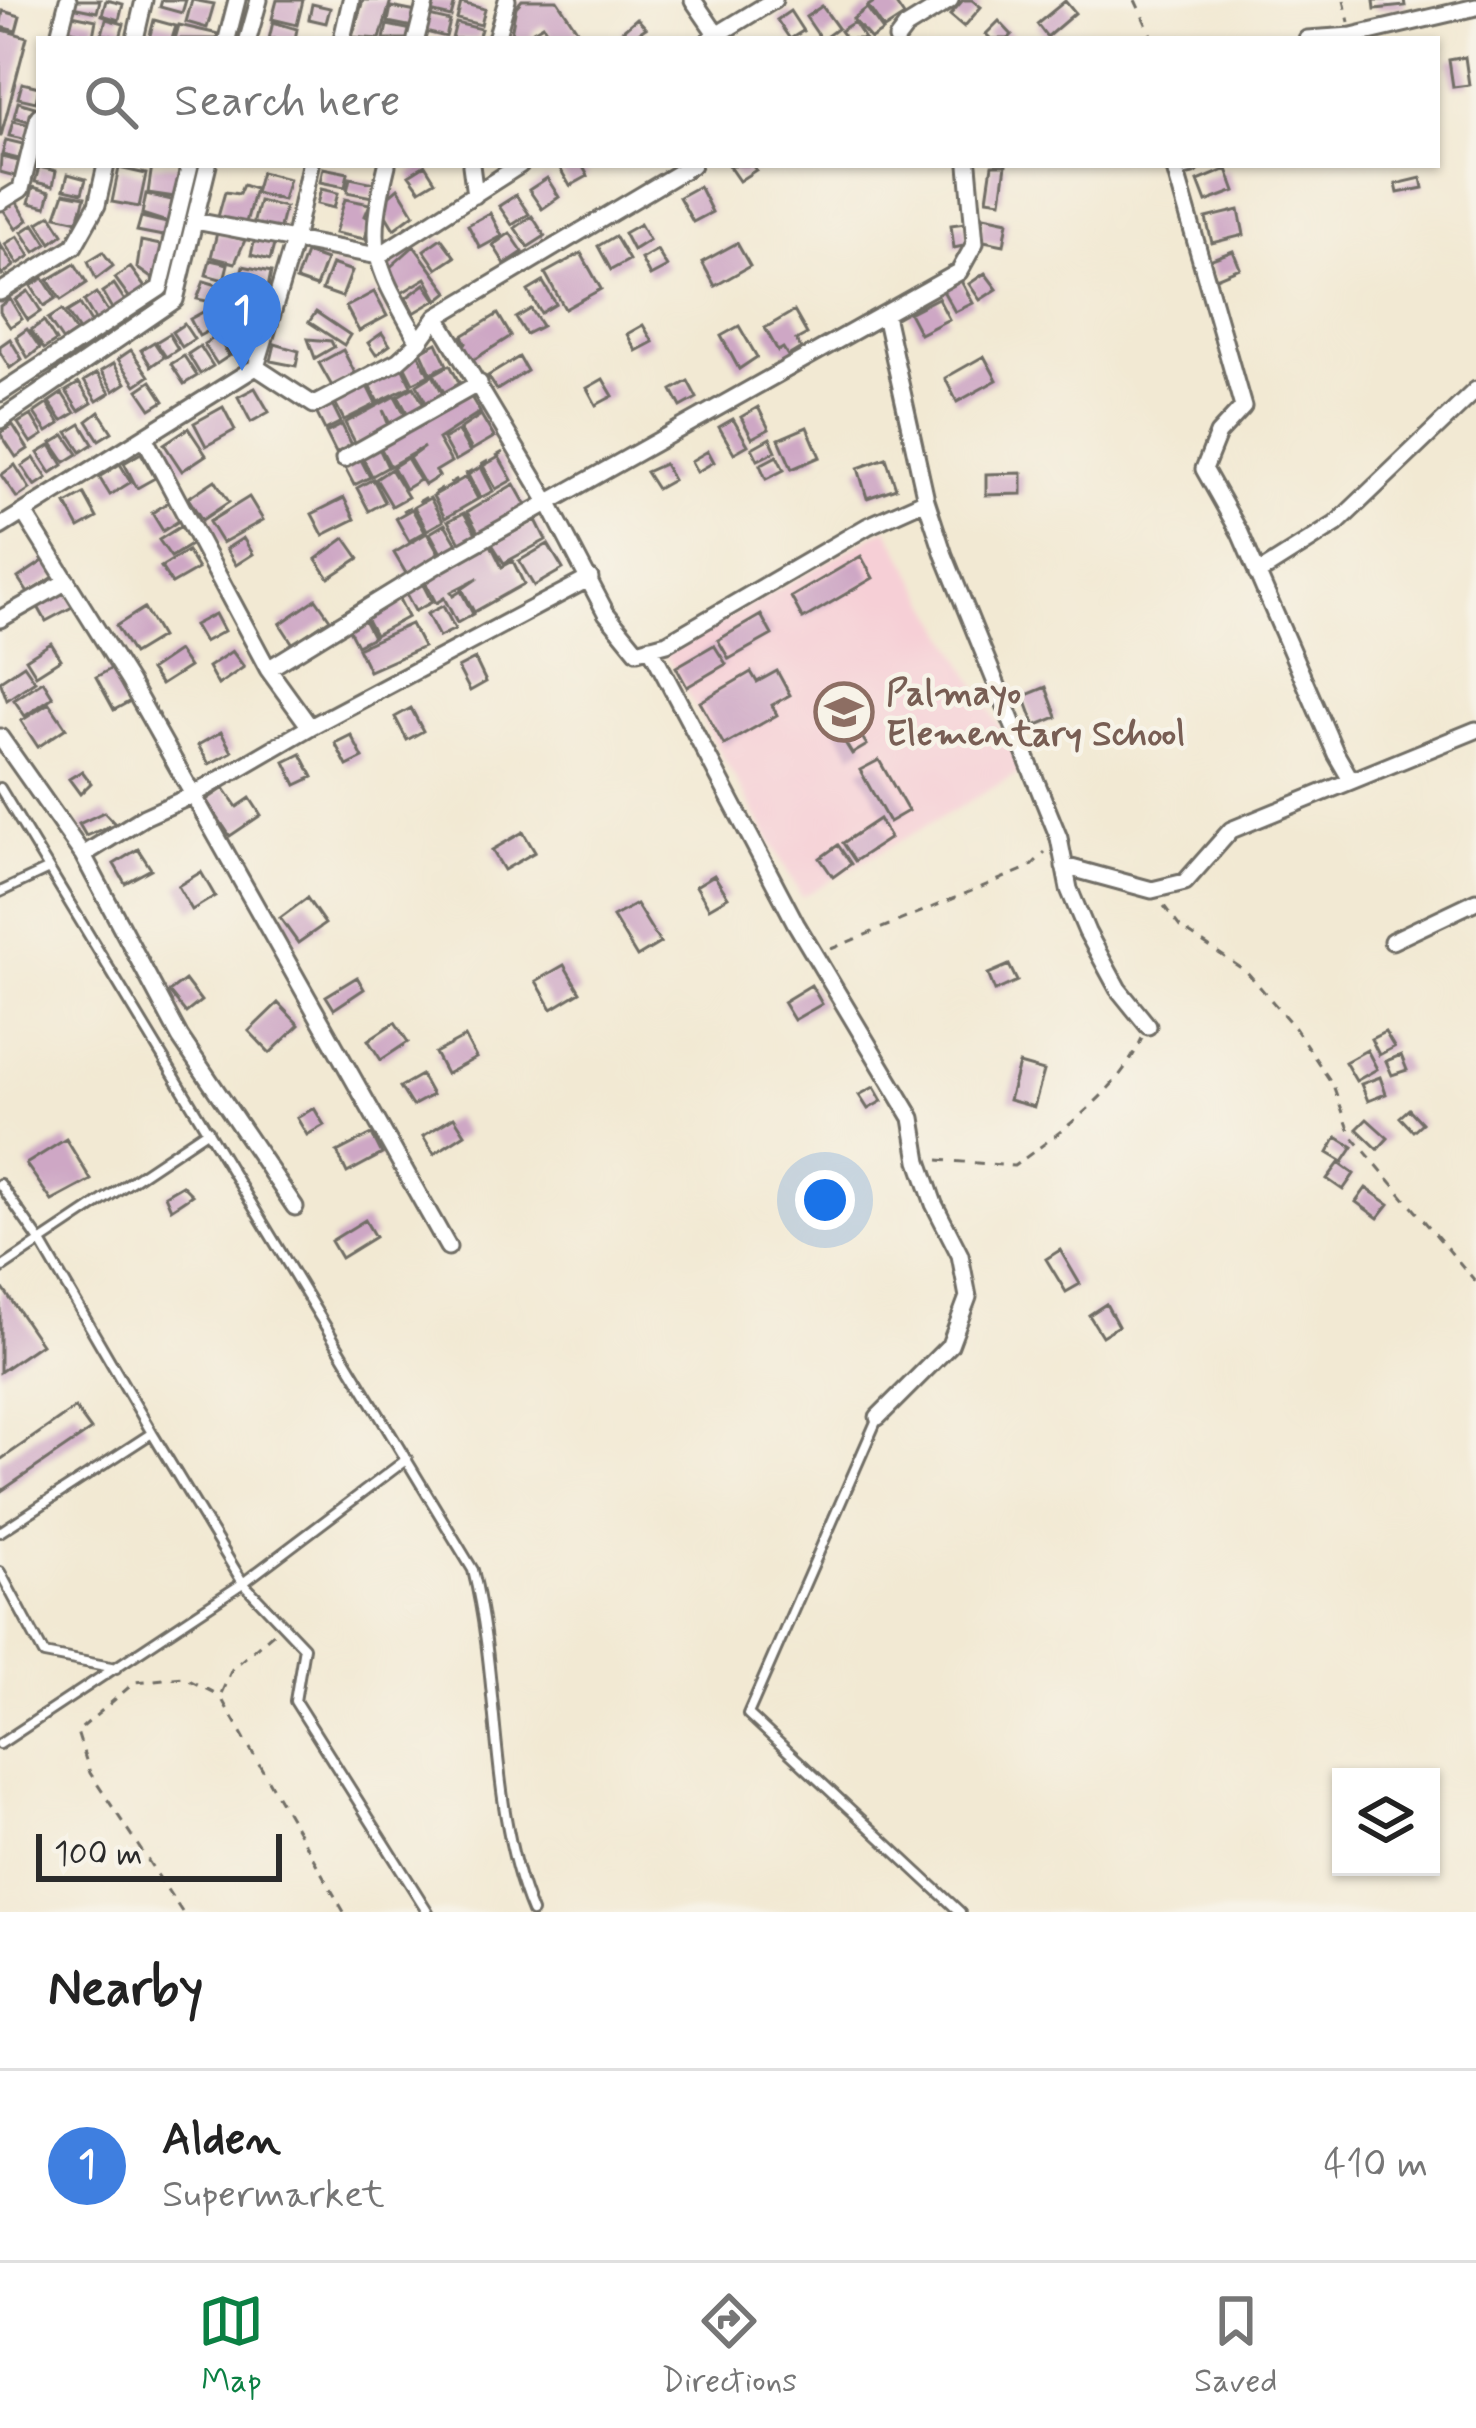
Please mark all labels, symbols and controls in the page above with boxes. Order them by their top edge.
search box [36,36,1440,168]
icon: search [78,69,144,135]
text: Search here [174,73,401,132]
pin: 1 [203,272,281,371]
place label: Palmayo Elementary School [886,671,1185,759]
school or university icon: Palmayo Elementary School [813,681,875,743]
your location [795,1170,855,1230]
map controls [1332,1768,1440,1876]
button: layers [1332,1768,1440,1876]
scale bar [36,1828,282,1881]
text: 100 m [54,1833,143,1877]
text: Nearby [48,1957,203,2023]
text: Alden [162,2111,281,2170]
text: 1 [78,2140,96,2191]
text: 410 m [1324,2140,1428,2191]
text: Supermarket [162,2170,385,2221]
tab: Map [198,2288,264,2404]
tab: Directions [661,2288,797,2404]
tab: Saved [1194,2288,1278,2404]

